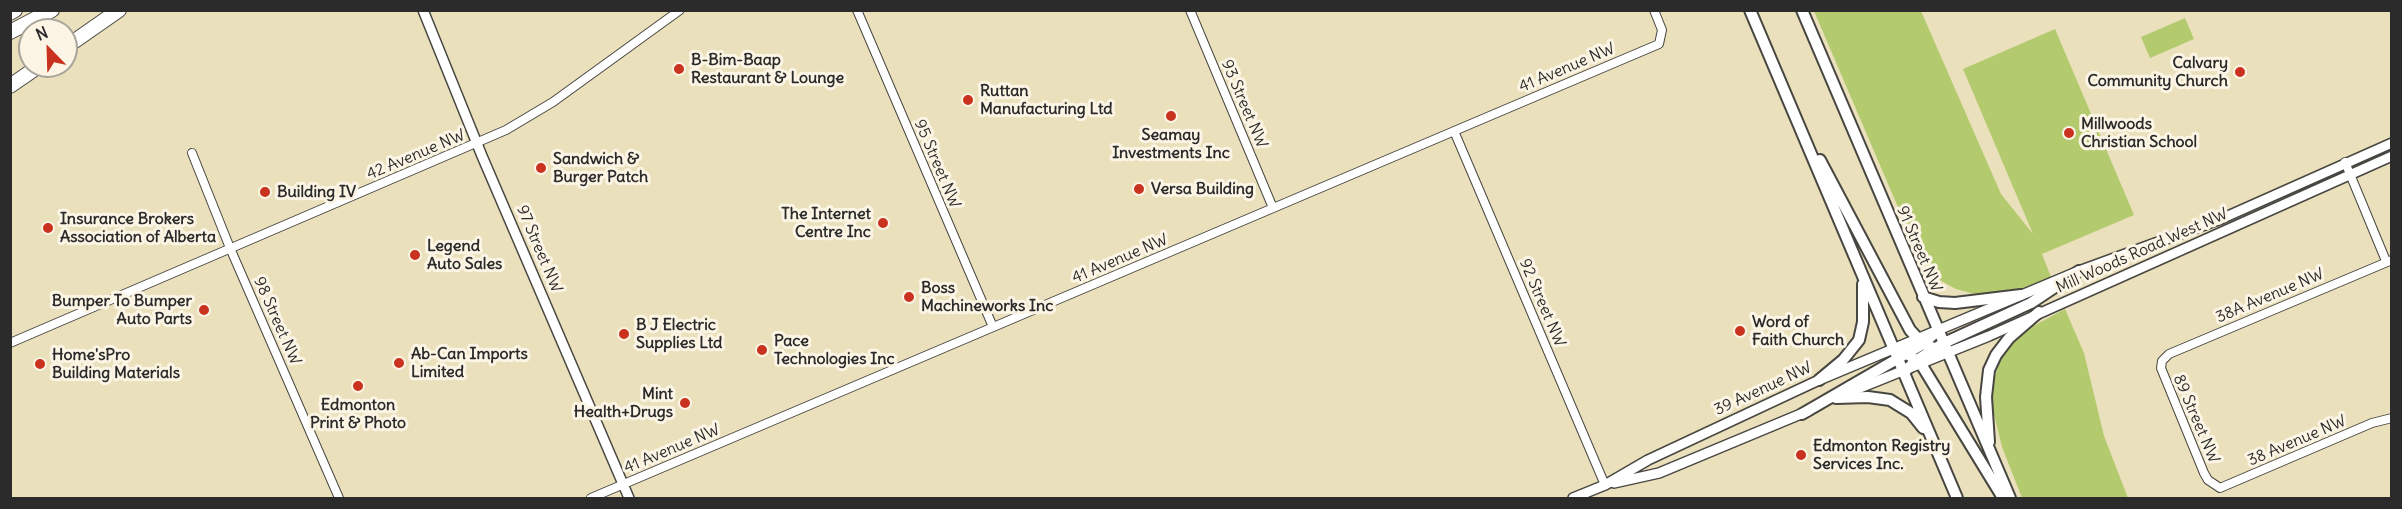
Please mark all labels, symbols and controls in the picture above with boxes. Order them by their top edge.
north arrow [18,18,78,78]
text: N [33,22,51,45]
street label: 41 Avenue NW [1516,39,1618,97]
place label: B-Bim-Baap Restaurant & Lounge [691,50,844,88]
place label: Calvary Community Church [2087,53,2228,91]
street label: 93 Street NW [1217,57,1271,151]
marker: B-Bim-Baap Restaurant & Lounge [672,62,686,76]
marker: Calvary Community Church [2233,65,2247,79]
place label: Ruttan Manufacturing Ltd [980,81,1113,119]
marker: Ruttan Manufacturing Ltd [961,93,975,107]
marker: Seamay Investments Inc [1164,109,1178,123]
place label: Millwoods Christian School [2081,114,2197,152]
street label: 95 Street NW [910,117,964,211]
place label: Seamay Investments Inc [1112,125,1230,163]
street label: 42 Avenue NW [364,126,468,184]
marker: Millwoods Christian School [2062,126,2076,140]
place label: Sandwich & Burger Patch [553,149,648,187]
marker: Sandwich & Burger Patch [534,161,548,175]
place label: Versa Building [1151,179,1254,199]
place label: Building IV [277,182,356,202]
marker: Versa Building [1132,182,1146,196]
marker: Building IV [258,185,272,199]
street label: 97 Street NW [512,202,566,296]
street label: 91 Street NW [1892,203,1946,295]
place label: The Internet Centre Inc [781,204,871,242]
street label: Mill Woods Road West NW [2053,204,2231,298]
place label: Insurance Brokers Association of Alberta [60,209,216,247]
marker: The Internet Centre Inc [876,216,890,230]
marker: Insurance Brokers Association of Alberta [41,221,55,235]
street label: 41 Avenue NW [1069,230,1171,288]
place label: Legend Auto Sales [427,236,502,274]
marker: Legend Auto Sales [408,248,422,262]
street label: 92 Street NW [1515,256,1569,350]
street label: 38A Avenue NW [2213,265,2327,327]
street label: 98 Street NW [249,274,305,368]
place label: Boss Machineworks Inc [921,278,1053,316]
marker: Boss Machineworks Inc [902,290,916,304]
place label: Bumper To Bumper Auto Parts [52,291,192,329]
marker: Bumper To Bumper Auto Parts [197,303,211,317]
place label: Word of Faith Church [1752,312,1844,350]
place label: B J Electric Supplies Ltd [636,315,722,353]
marker: Word of Faith Church [1733,324,1747,338]
marker: B J Electric Supplies Ltd [617,327,631,341]
place label: Pace Technologies Inc [774,331,895,369]
marker: Pace Technologies Inc [755,343,769,357]
place label: Ab-Can Imports Limited [411,344,528,382]
place label: Home'sPro Building Materials [52,345,180,383]
marker: Ab-Can Imports Limited [392,356,406,370]
marker: Home'sPro Building Materials [33,357,47,371]
street label: 39 Avenue NW [1711,358,1815,420]
street label: 89 Street NW [2169,372,2223,466]
marker: Edmonton Print & Photo [351,379,365,393]
place label: Mint Health+Drugs [574,384,673,422]
place label: Edmonton Print & Photo [310,395,406,433]
marker: Mint Health+Drugs [678,396,692,410]
street label: 38 Avenue NW [2245,412,2349,470]
street label: 41 Avenue NW [621,420,723,478]
place label: Edmonton Registry Services Inc. [1813,436,1950,474]
marker: Edmonton Registry Services Inc. [1794,448,1808,462]

